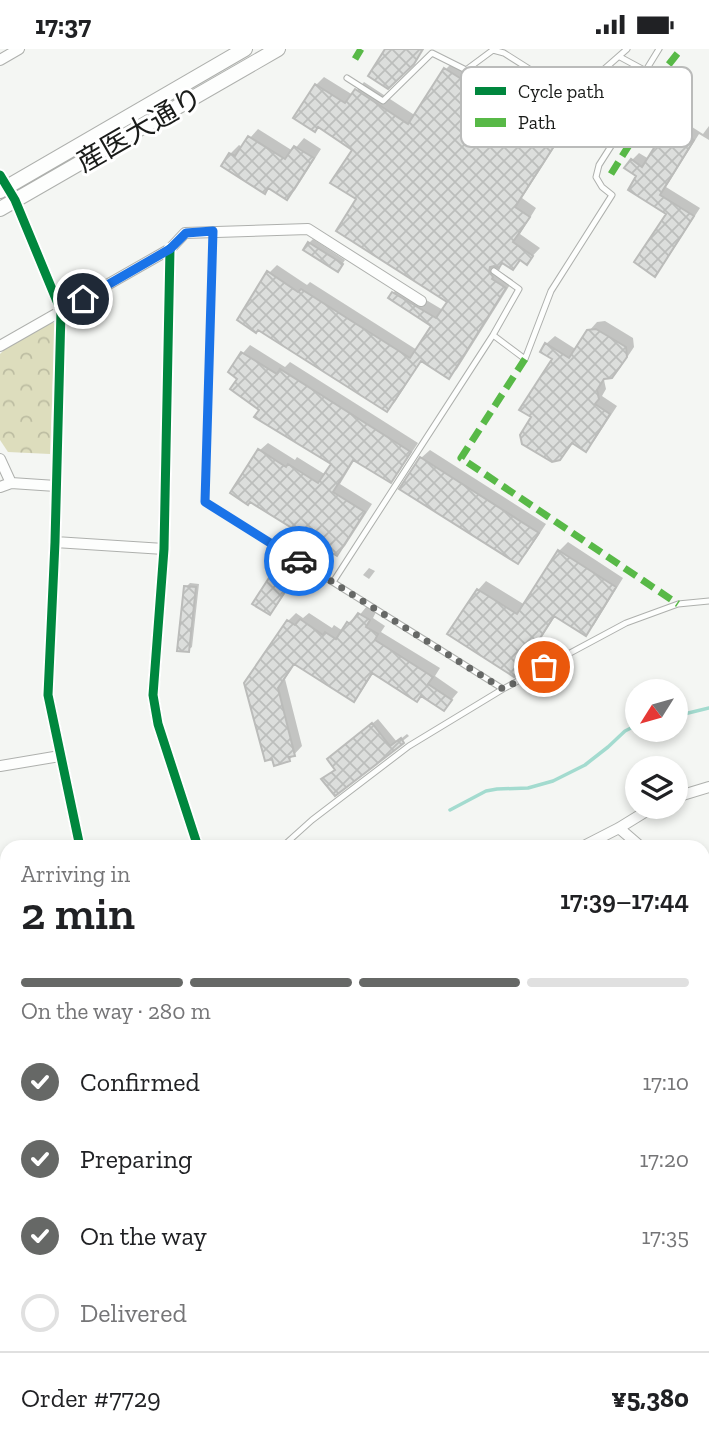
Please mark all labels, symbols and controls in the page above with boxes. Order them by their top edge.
text: 17:37 [35,9,91,41]
legend [461,67,692,147]
street label: 産医大通り [70,80,208,179]
text: Cycle path [518,80,604,103]
text: Path [518,111,556,134]
pin [53,269,113,329]
icon: home [64,280,102,318]
courier [264,526,334,596]
icon: car [280,542,318,580]
pin [514,637,574,697]
icon: bag [525,648,563,686]
north arrow [625,679,688,742]
map controls [625,679,688,819]
button: layers [625,756,688,819]
text: Arriving in [21,860,130,888]
text: 17:39–17:44 [560,884,689,916]
text: 2 min [21,886,135,941]
text: On the way · 280 m [21,997,211,1025]
icon: check [21,1063,59,1101]
text: Confirmed [80,1066,200,1098]
text: 17:10 [642,1068,689,1096]
icon: check [21,1140,59,1178]
text: Preparing [80,1143,192,1175]
text: 17:20 [639,1145,689,1173]
icon: check [21,1217,59,1255]
text: On the way [80,1220,207,1252]
text: 17:35 [642,1222,689,1250]
text: Delivered [80,1297,187,1329]
text: Order #7729 [21,1382,161,1414]
text: ¥5,380 [611,1382,689,1414]

